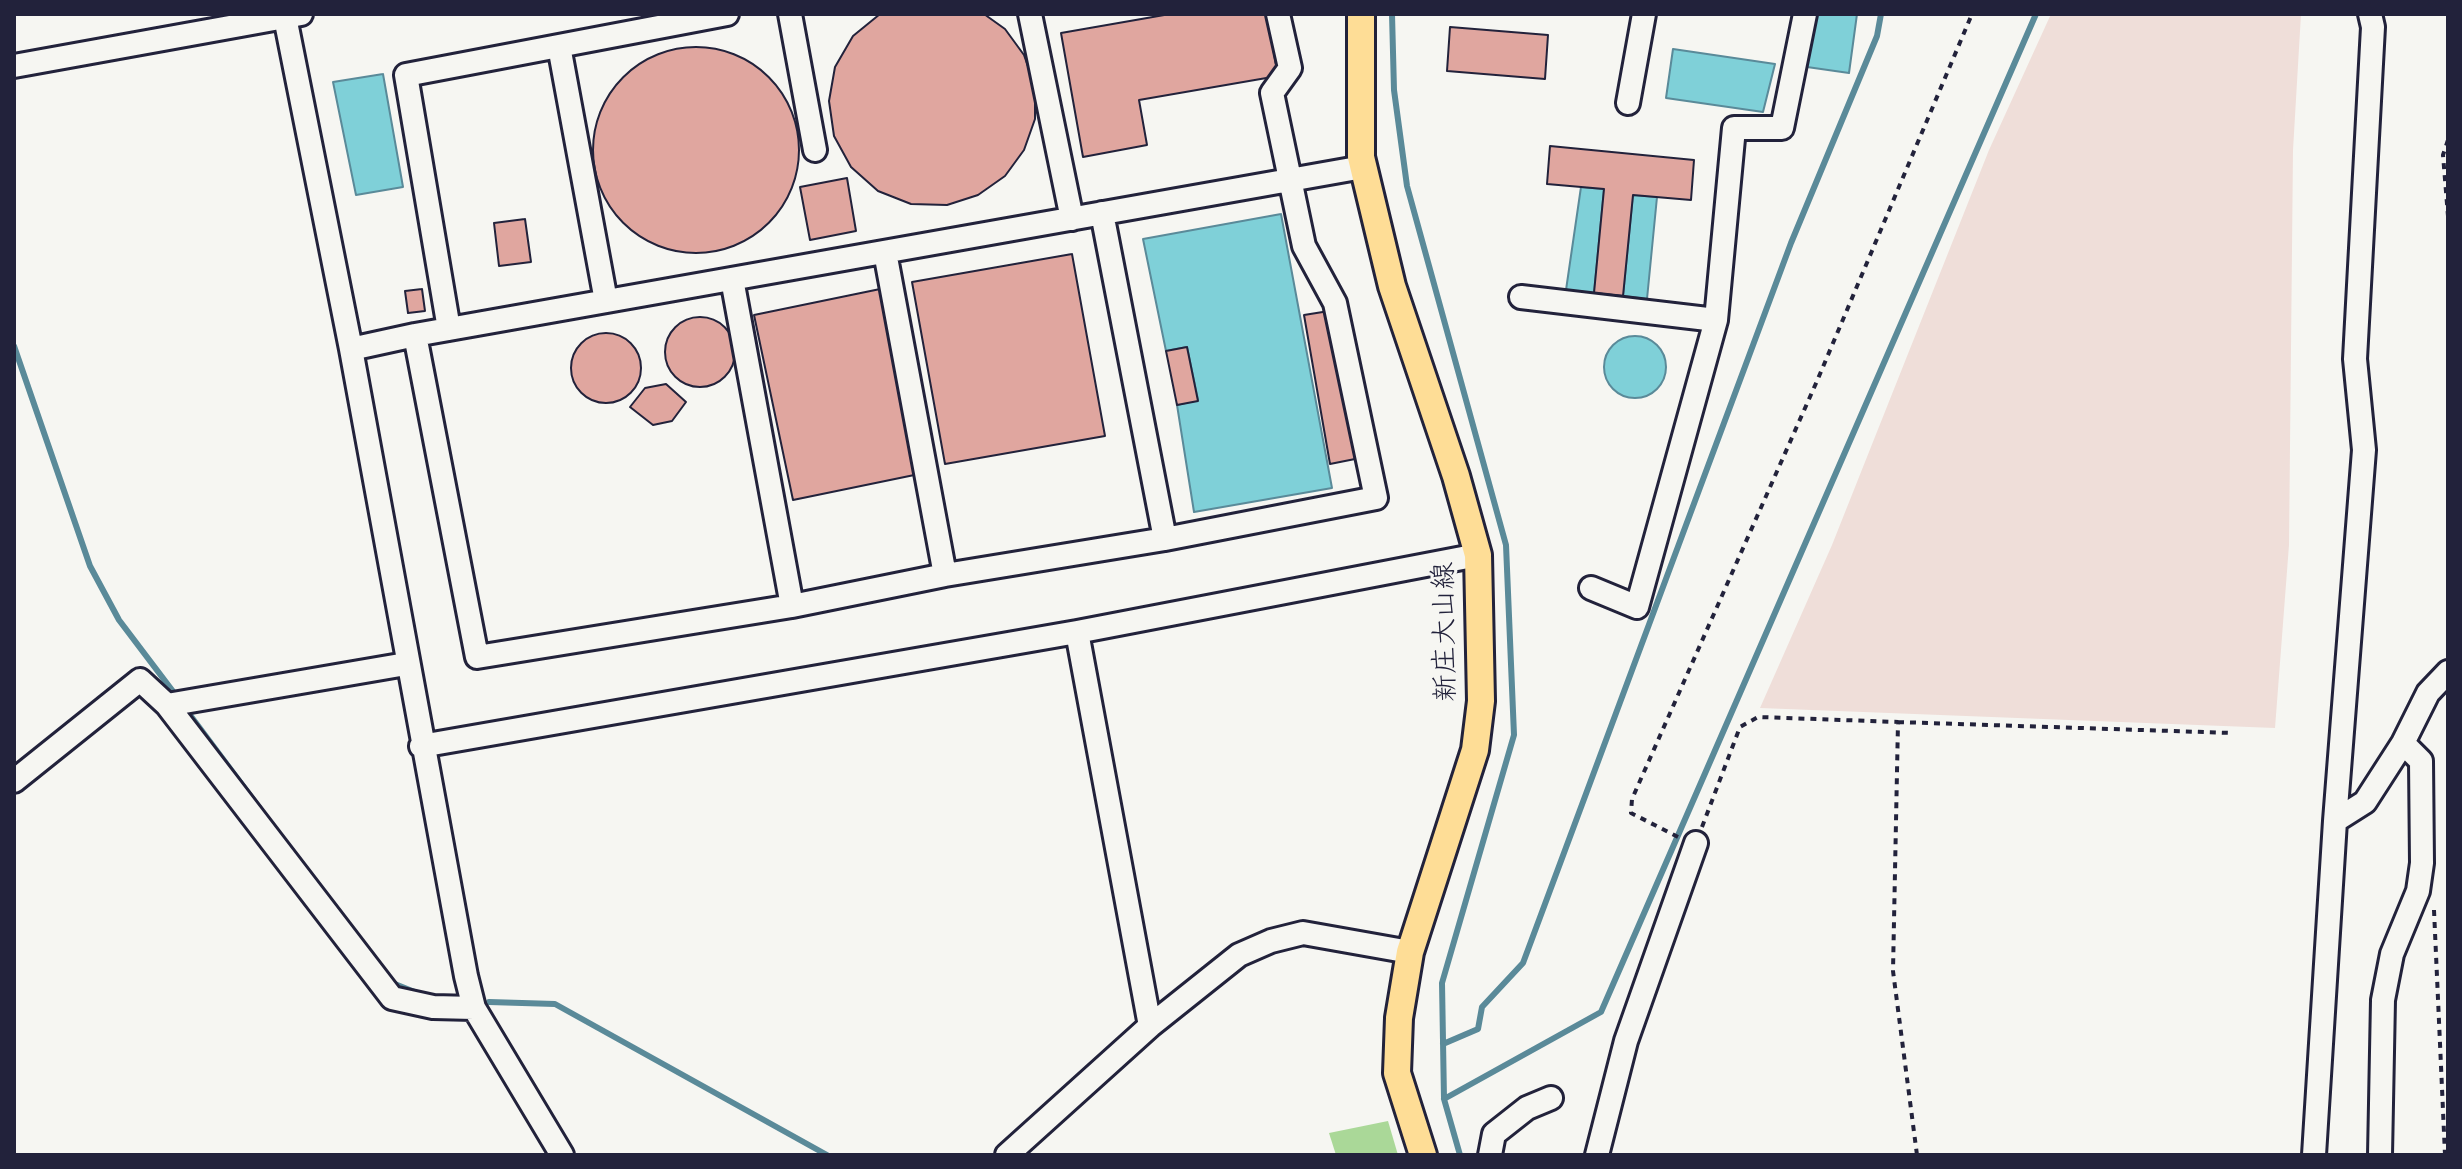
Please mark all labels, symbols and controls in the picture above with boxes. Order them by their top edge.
street label: 新庄大山線 [1427,562,1463,702]

